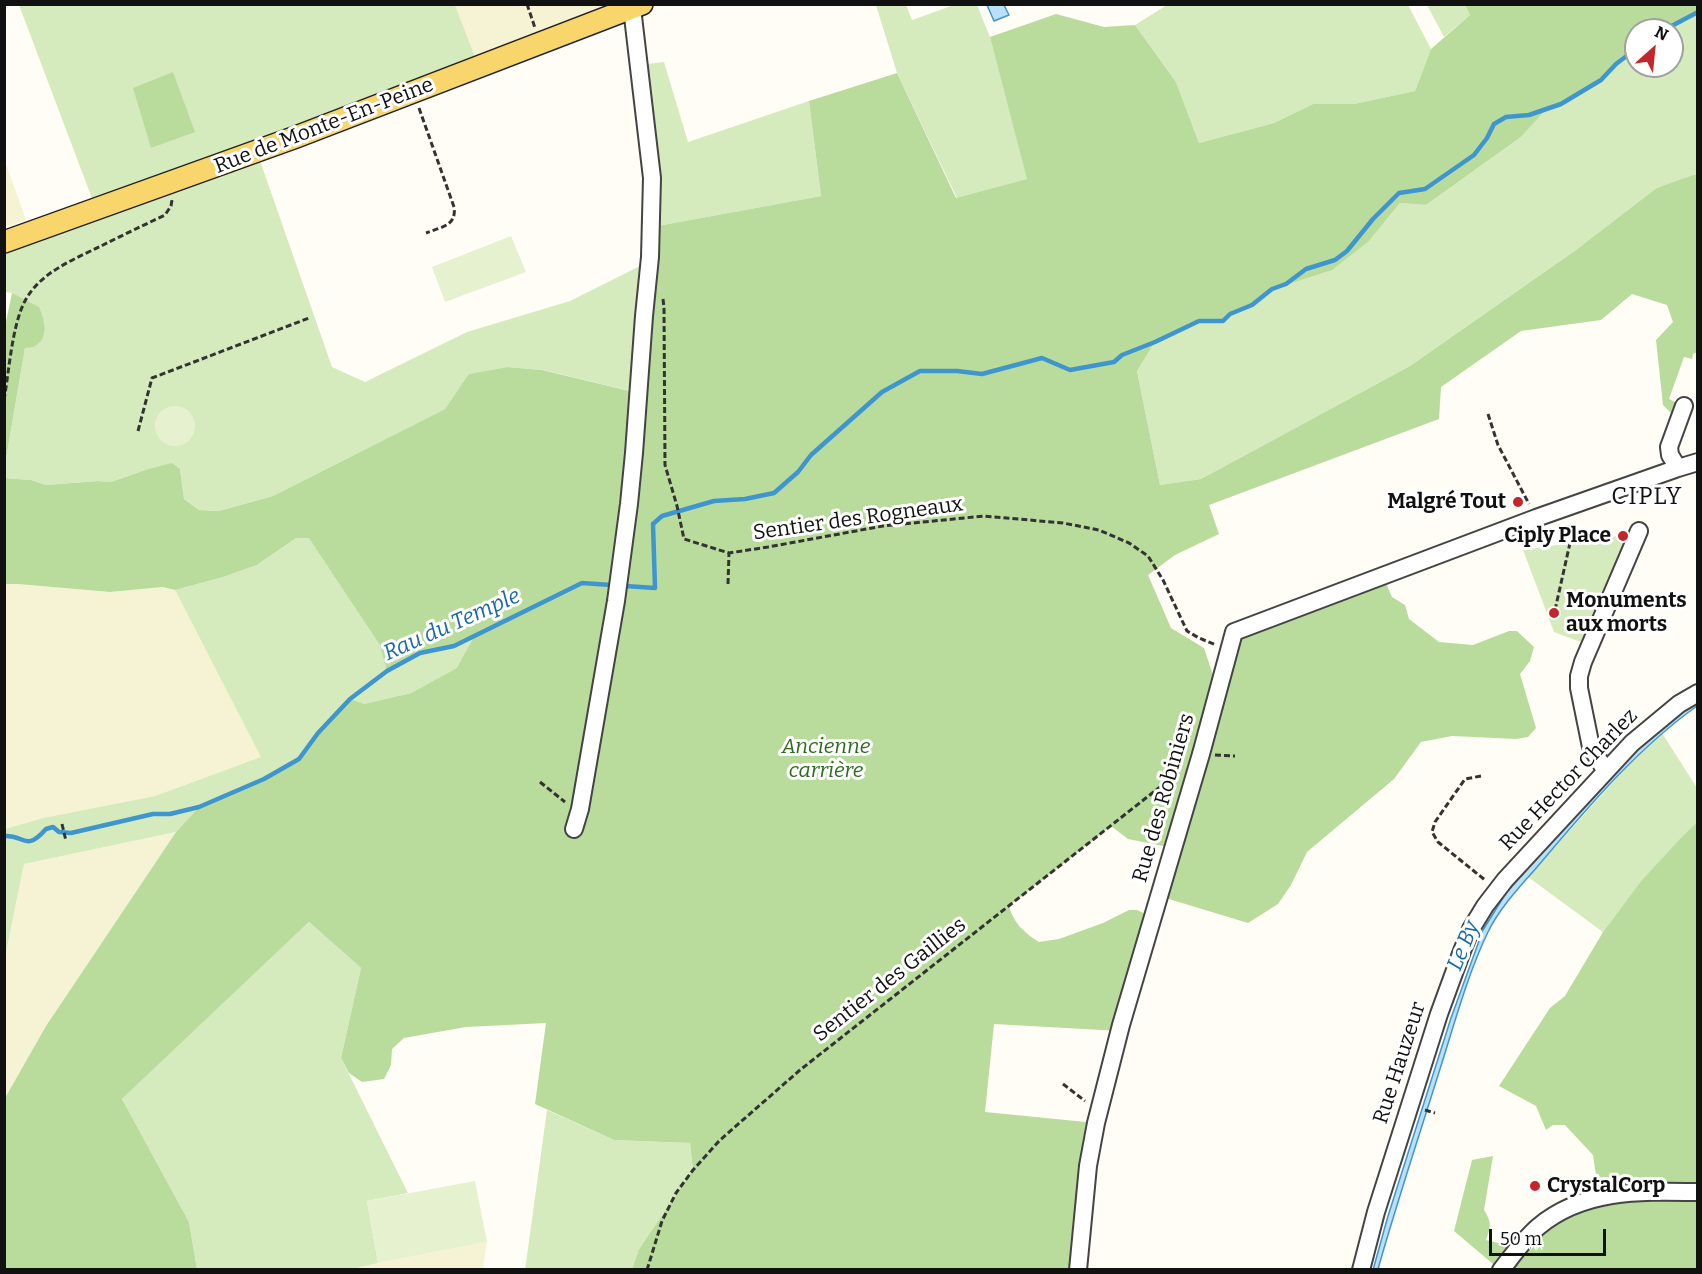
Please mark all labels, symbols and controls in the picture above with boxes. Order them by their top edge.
north arrow [1624,18,1684,78]
text: N [1652,22,1671,45]
street label: Rue de Monte-En-Peine [211,73,437,179]
district label: CIPLY [1611,483,1683,511]
place label: Malgré Tout [1387,489,1506,515]
street label: Sentier des Rogneaux [751,492,965,546]
marker: Malgré Tout [1511,495,1525,509]
place label: Ciply Place [1504,523,1611,549]
marker: Ciply Place [1616,529,1630,543]
water label: Rau du Temple [380,583,524,667]
place label: Monuments aux morts [1566,588,1687,638]
marker: Monuments aux morts [1547,606,1561,620]
street label: Rue Hector Charlez [1495,704,1643,856]
street label: Rue des Robiniers [1128,711,1200,885]
park label: Ancienne carrière [782,734,870,784]
street label: Sentier des Gaillies [809,913,971,1047]
water label: Le By [1442,917,1486,975]
street label: Rue Hauzeur [1368,999,1432,1127]
place label: CrystalCorp [1547,1173,1665,1199]
marker: CrystalCorp [1528,1179,1542,1193]
scale bar [1492,1217,1609,1255]
text: 50 m [1500,1228,1542,1250]

